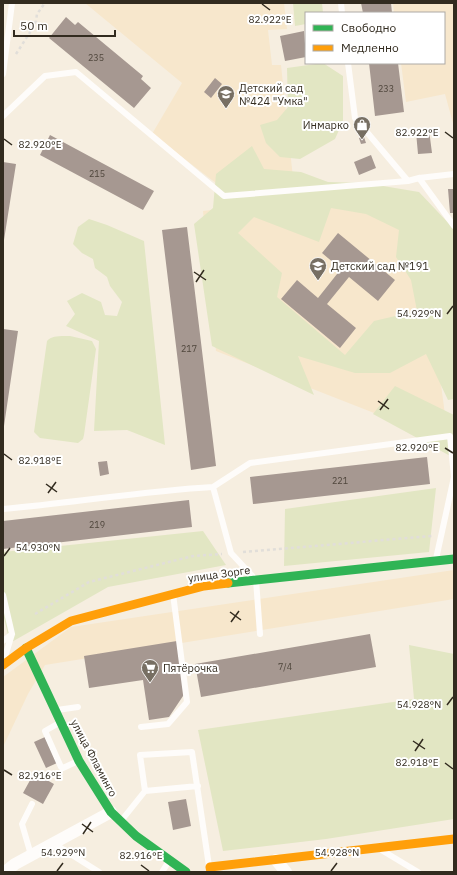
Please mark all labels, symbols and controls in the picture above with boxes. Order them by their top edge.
scale bar [14,12,115,38]
legend [305,12,445,64]
text: 82.922°E [248,13,292,26]
text: 50 m [20,18,48,33]
text: Свободно [341,20,397,35]
text: Медленно [341,40,399,55]
house number: 235 [88,52,104,63]
place label: Детский сад №424 "Умка" [239,81,308,108]
house number: 233 [378,83,394,94]
school or university icon: Детский сад №424 "Умка" [216,84,236,109]
shop icon: Инмарко [352,115,372,140]
place label: Инмарко [303,118,349,132]
text: 82.922°E [395,126,439,139]
text: 82.920°E [18,138,62,151]
house number: 215 [89,168,105,179]
school or university icon: Детский сад №191 [308,256,328,281]
place label: Детский сад №191 [331,259,429,273]
text: 54.929°N [397,307,441,320]
house number: 217 [181,343,197,354]
text: 82.920°E [395,441,439,454]
text: 82.918°E [18,454,62,467]
house number: 221 [332,475,348,486]
house number: 219 [89,519,105,530]
text: 54.930°N [16,541,60,554]
street label: улица Зорге [187,563,251,585]
supermarket icon: Пятёрочка [140,658,160,683]
place label: Пятёрочка [163,661,218,675]
house number: 7/4 [278,661,292,672]
text: 54.928°N [397,698,441,711]
street label: улица Фламинго [68,717,120,799]
text: 82.918°E [395,756,439,769]
text: 82.916°E [18,769,62,782]
text: 54.929°N [41,846,85,859]
text: 54.928°N [315,846,359,859]
text: 82.916°E [119,849,163,862]

